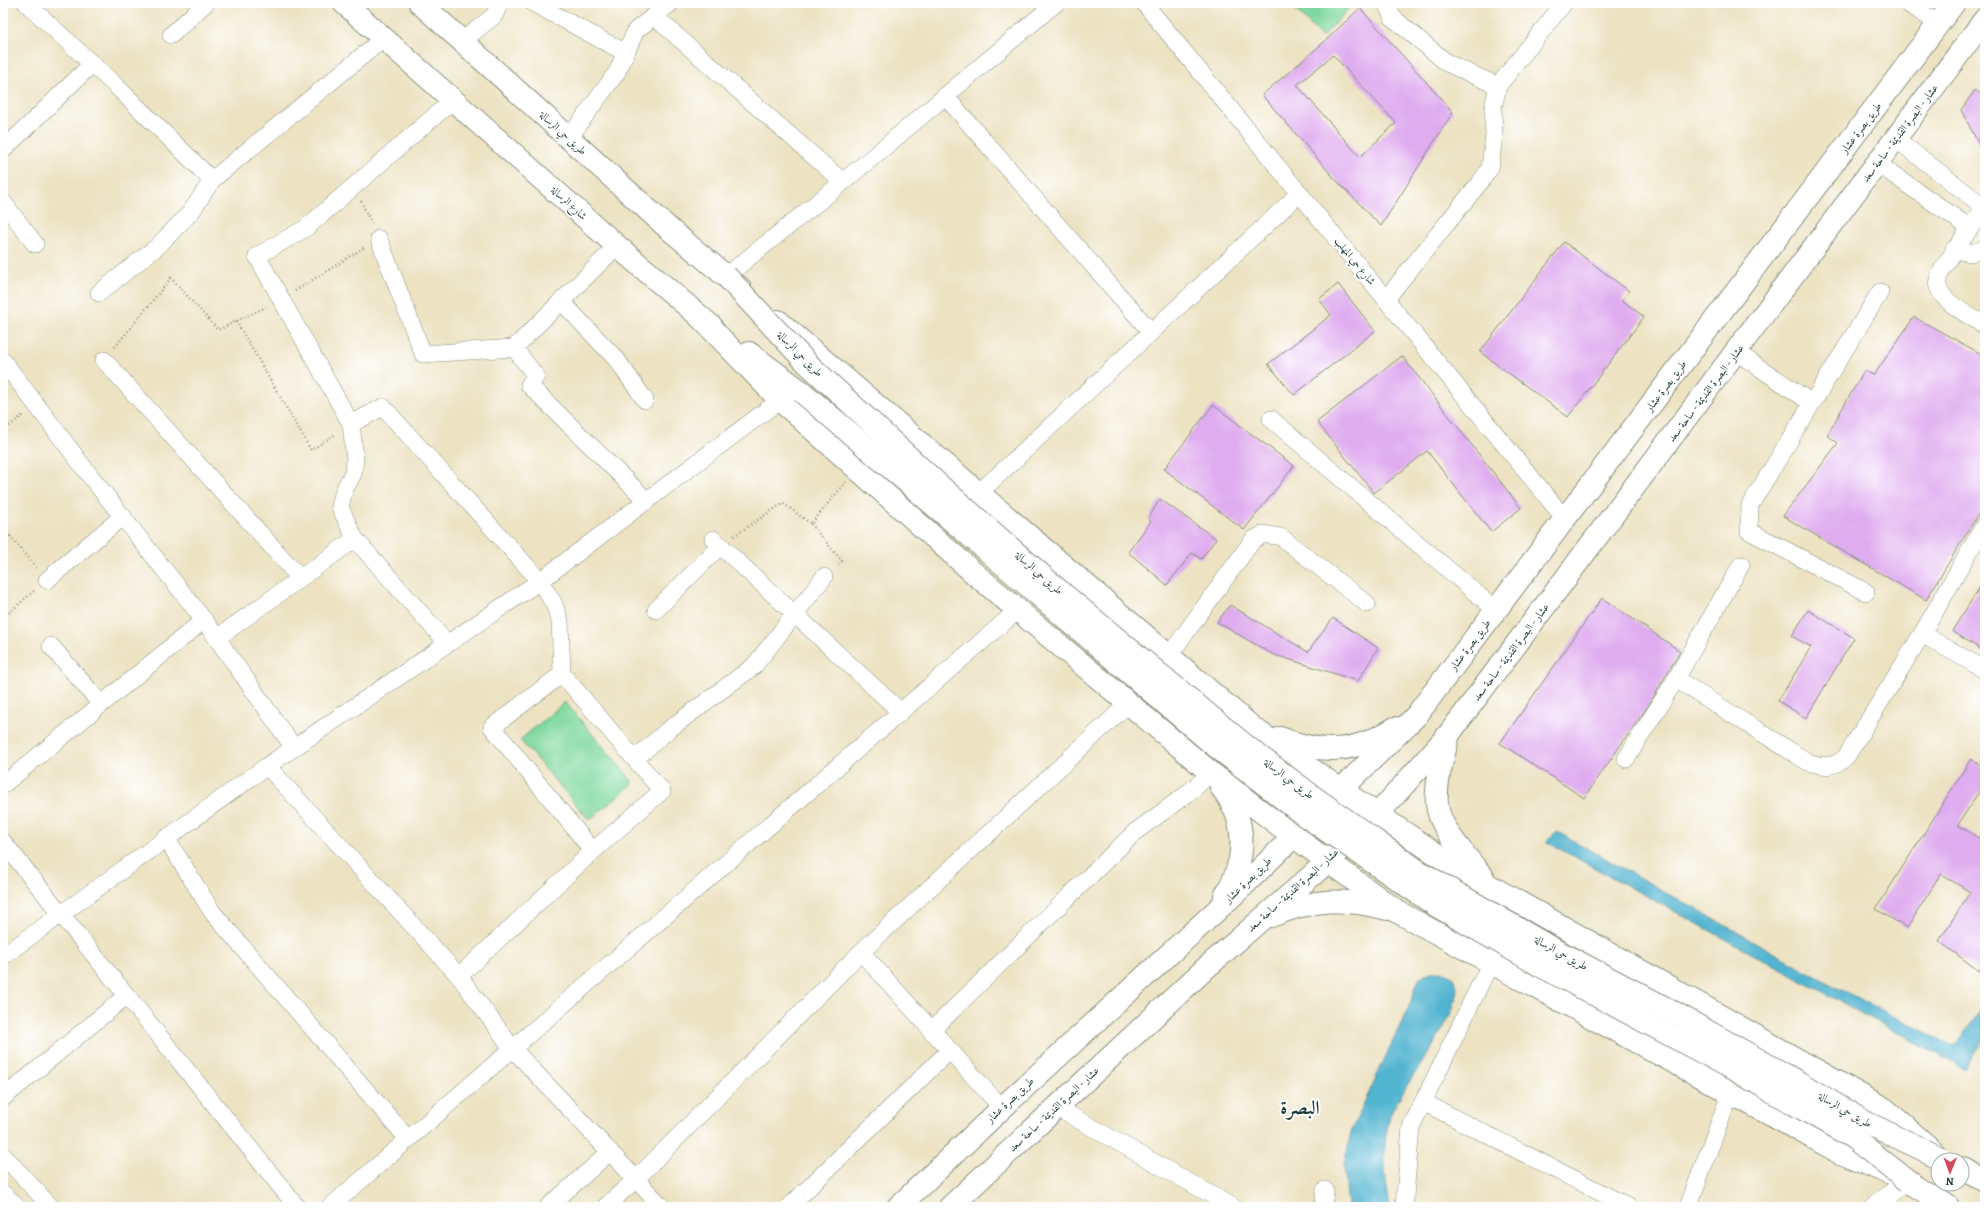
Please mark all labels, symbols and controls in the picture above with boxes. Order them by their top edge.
street label: عشار - البصرة القديمة - ساحة سعد [1858,81,1942,185]
street label: طريق بصرة عشار [1836,99,1885,158]
street label: طريق حي الرسالة [535,107,590,159]
street label: شارع الرسالة [546,182,590,225]
street label: شارع حي المهلب [1329,234,1379,289]
street label: طريق حي الرسالة [772,327,826,381]
street label: عشار - البصرة القديمة - ساحة سعد [1664,341,1748,445]
street label: طريق بصرة عشار [1641,357,1690,416]
street label: طريق حي الرسالة [1010,547,1066,599]
street label: عشار - البصرة القديمة - ساحة سعد [1469,600,1553,704]
street label: طريق بصرة عشار [1445,616,1494,675]
street label: طريق حي الرسالة [1259,755,1317,804]
street label: عشار - البصرة القديمة - ساحة سعد [1244,844,1342,936]
street label: طريق بصرة عشار [1220,854,1275,907]
street label: طريق حي الرسالة [1530,932,1591,975]
street label: عشار - البصرة القديمة - ساحة سعد [1005,1063,1103,1155]
street label: طريق بصرة عشار [982,1074,1037,1127]
street label: طريق حي الرسالة [1814,1088,1874,1132]
district label: البصرة [1280,1095,1320,1121]
north arrow [1930,1152,1970,1192]
text: N [1946,1174,1954,1189]

